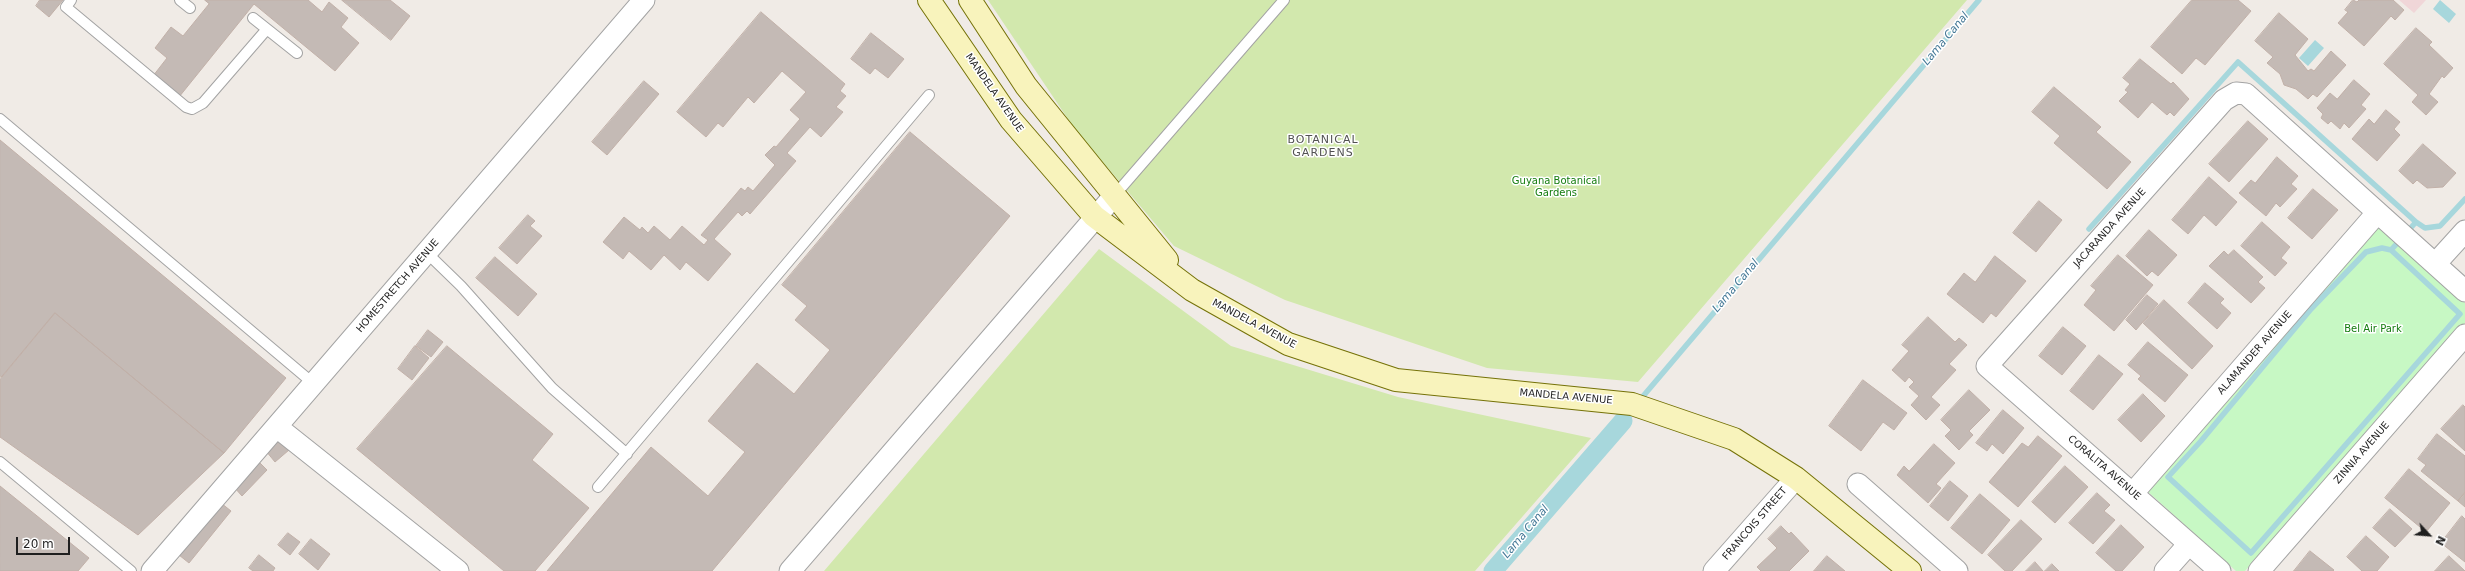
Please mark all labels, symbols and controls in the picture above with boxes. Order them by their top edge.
water label: Lama Canal [1920,10,1972,68]
street label: MANDELA AVENUE [962,51,1026,135]
district label: BOTANICAL GARDENS [1287,133,1359,159]
park label: Guyana Botanical Gardens [1512,175,1600,198]
street label: JACARANDA AVENUE [2071,186,2149,270]
street label: HOMESTRETCH AVENUE [354,237,442,335]
water label: Lama Canal [1710,257,1762,315]
street label: MANDELA AVENUE [1210,297,1298,351]
street label: ALAMANDER AVENUE [2215,309,2295,397]
park label: Bel Air Park [2344,323,2402,335]
street label: MANDELA AVENUE [1519,387,1613,407]
street label: ZINNIA AVENUE [2332,420,2392,486]
street label: CORALITA AVENUE [2065,433,2143,503]
street label: FRANCOIS STREET [1720,485,1790,563]
water label: Lama Canal [1500,503,1552,561]
north arrow [2409,515,2449,555]
scale bar [18,529,72,555]
text: N [2432,533,2448,547]
text: 20 m [23,537,54,551]

